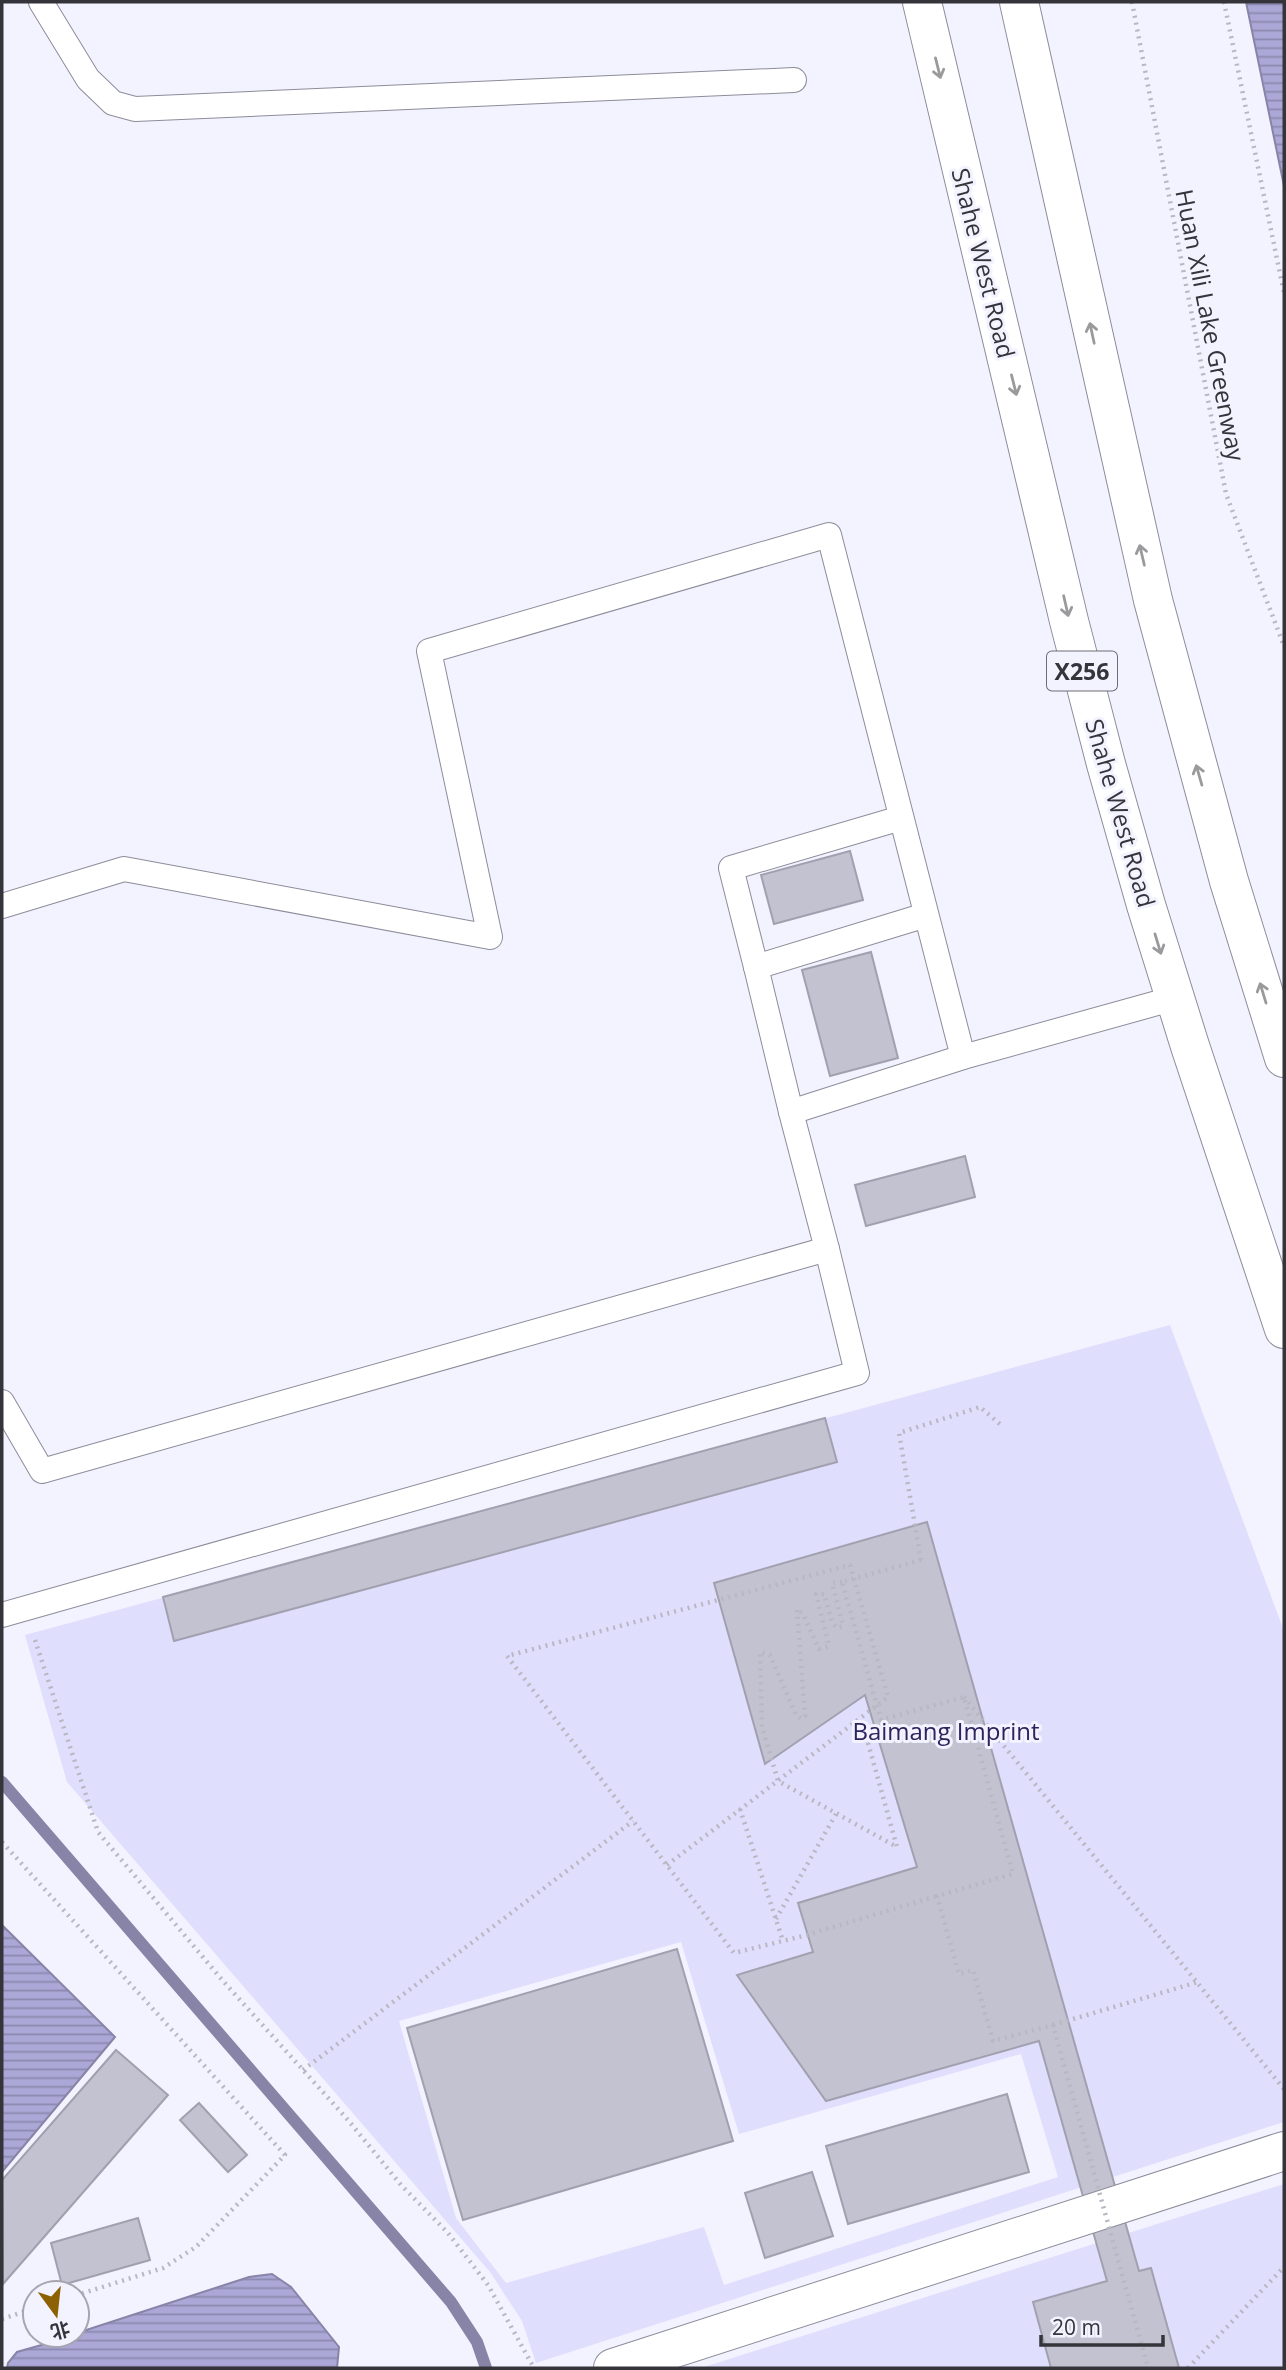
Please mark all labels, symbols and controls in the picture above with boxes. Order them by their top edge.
one-way arrow [932,56,945,79]
street label: Shahe West Road [944,165,1024,361]
street label: Huan Xili Lake Greenway [1168,186,1254,465]
one-way arrow [1085,322,1099,345]
one-way arrow [1008,373,1021,396]
one-way arrow [1135,544,1148,567]
one-way arrow [1059,594,1073,617]
road number: X256 [1047,652,1117,691]
street label: Shahe West Road [1078,715,1164,911]
one-way arrow [1191,764,1204,786]
one-way arrow [1153,932,1165,954]
one-way arrow [1256,982,1269,1004]
park label: Baimang Imprint [852,1714,1040,1747]
north arrow [21,2279,91,2349]
scale bar [1041,2304,1164,2348]
text: 20 m [1052,2313,1101,2341]
text: 北 [48,2315,73,2345]

